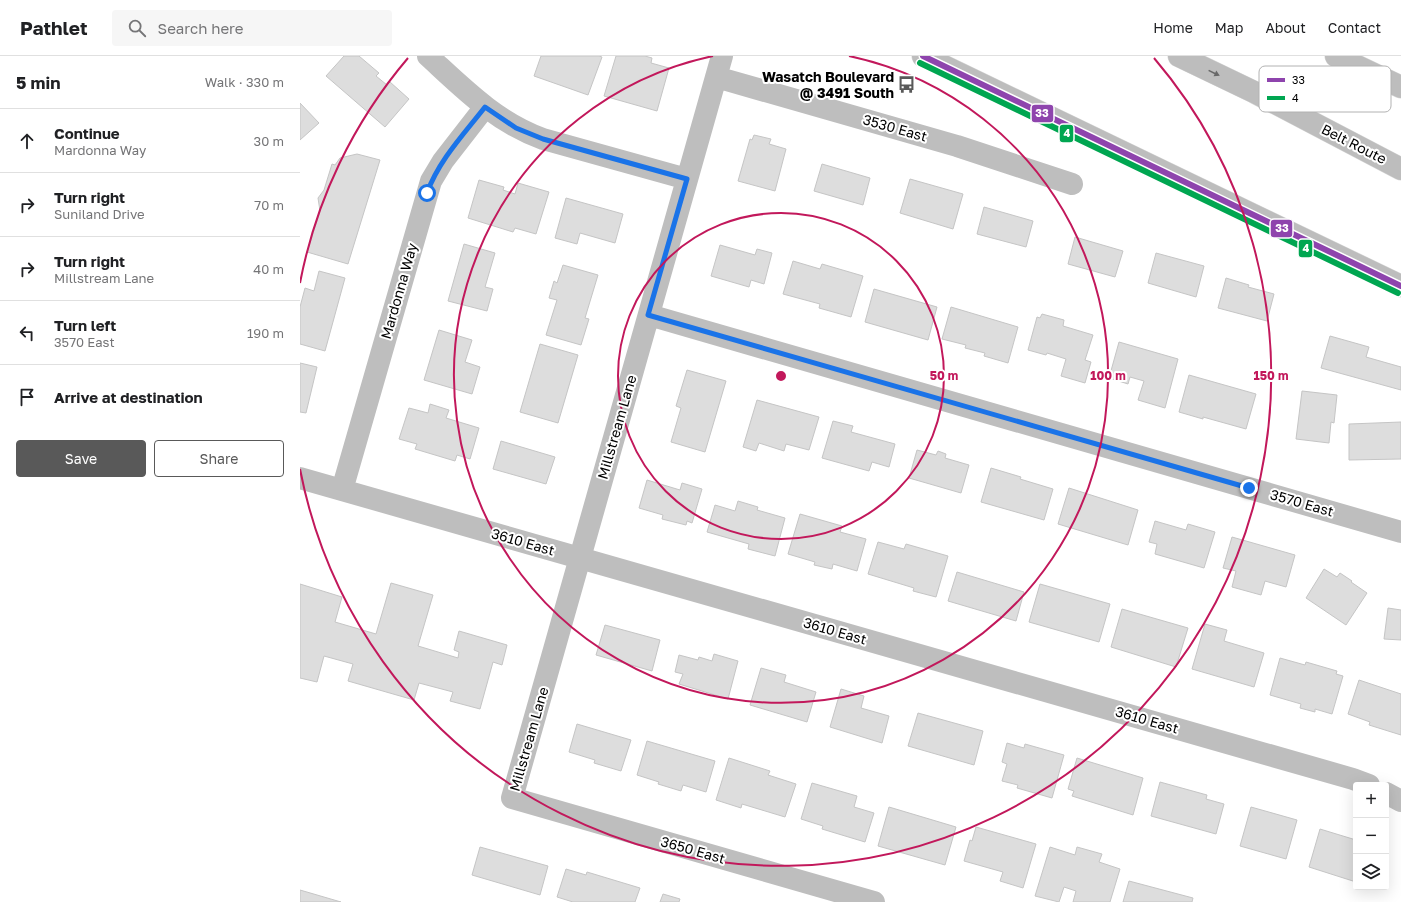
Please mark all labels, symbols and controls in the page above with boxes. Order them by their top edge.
search box [112,10,392,46]
text: Pathlet [20,16,88,39]
icon: search [126,17,148,39]
text: Search here [158,19,244,37]
text: Home [1153,19,1193,36]
text: Map [1215,19,1243,36]
text: About [1265,19,1306,36]
text: Contact [1328,19,1381,36]
legend [1259,66,1391,112]
place label: Wasatch Boulevard @ 3491 South [762,68,894,101]
one-way arrow [1208,70,1220,76]
text: 5 min [16,72,60,93]
text: 33 [1292,73,1305,86]
text: Walk · 330 m [205,74,284,90]
bus stop icon: Wasatch Boulevard @ 3491 South [897,75,917,95]
text: 4 [1292,91,1299,104]
line badge: 33 [1031,104,1054,123]
text: 33 [1035,106,1049,119]
street label: 3530 East [861,110,929,145]
street label: Belt Route [1319,120,1390,167]
text: Continue [54,124,120,142]
line badge: 4 [1059,124,1074,143]
text: 4 [1064,126,1071,139]
icon: ahead [16,130,38,152]
text: 30 m [254,133,284,149]
text: Mardonna Way [54,142,146,158]
route start [418,184,436,202]
text: Turn right [54,188,125,206]
icon: right [16,194,38,216]
text: 70 m [254,197,284,213]
text: Suniland Drive [54,206,145,222]
line badge: 33 [1270,219,1293,238]
text: 33 [1275,221,1289,234]
line badge: 4 [1298,239,1313,258]
street label: Mardonna Way [377,241,420,341]
text: 4 [1303,241,1310,254]
text: Turn right [54,252,125,270]
icon: right [16,258,38,280]
text: 40 m [253,261,284,277]
text: Millstream Lane [54,270,154,286]
text: Turn left [54,316,116,334]
icon: left [16,322,38,344]
text: 190 m [247,325,284,341]
text: 3570 East [54,334,115,350]
text: 50 m [930,368,958,383]
text: 100 m [1090,368,1126,383]
text: 150 m [1254,368,1288,383]
centre of rings [774,369,788,383]
street label: Millstream Lane [593,373,640,481]
icon: arrive [16,386,38,408]
text: Arrive at destination [54,388,203,406]
button: Save [16,440,146,477]
button: Share [154,440,284,477]
route end [1240,479,1258,497]
street label: 3570 East [1268,485,1336,520]
street label: 3610 East [490,524,557,559]
street label: 3610 East [802,613,869,648]
street label: Millstream Lane [505,685,552,793]
street label: 3610 East [1114,702,1181,737]
map controls [1353,782,1389,890]
button: + [1353,782,1389,818]
button: − [1353,818,1389,854]
street label: 3650 East [659,832,727,867]
button: layers [1353,854,1389,890]

